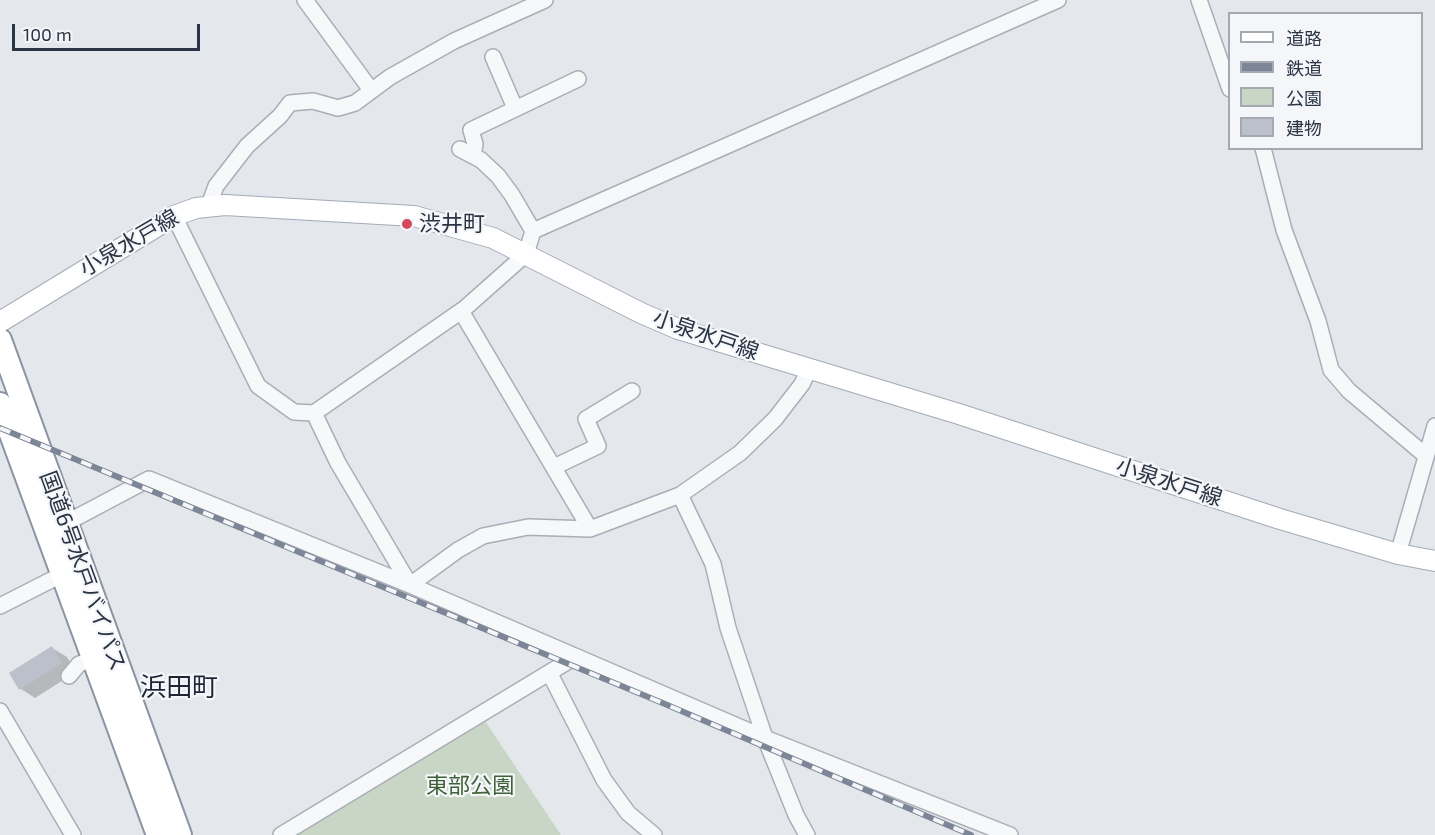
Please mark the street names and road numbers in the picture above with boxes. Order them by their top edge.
street label: 小泉水戸線 [75,204,183,282]
street label: 小泉水戸線 [650,305,762,365]
street label: 小泉水戸線 [1113,452,1225,512]
street label: 国道6号水戸バイパス [35,468,131,674]

